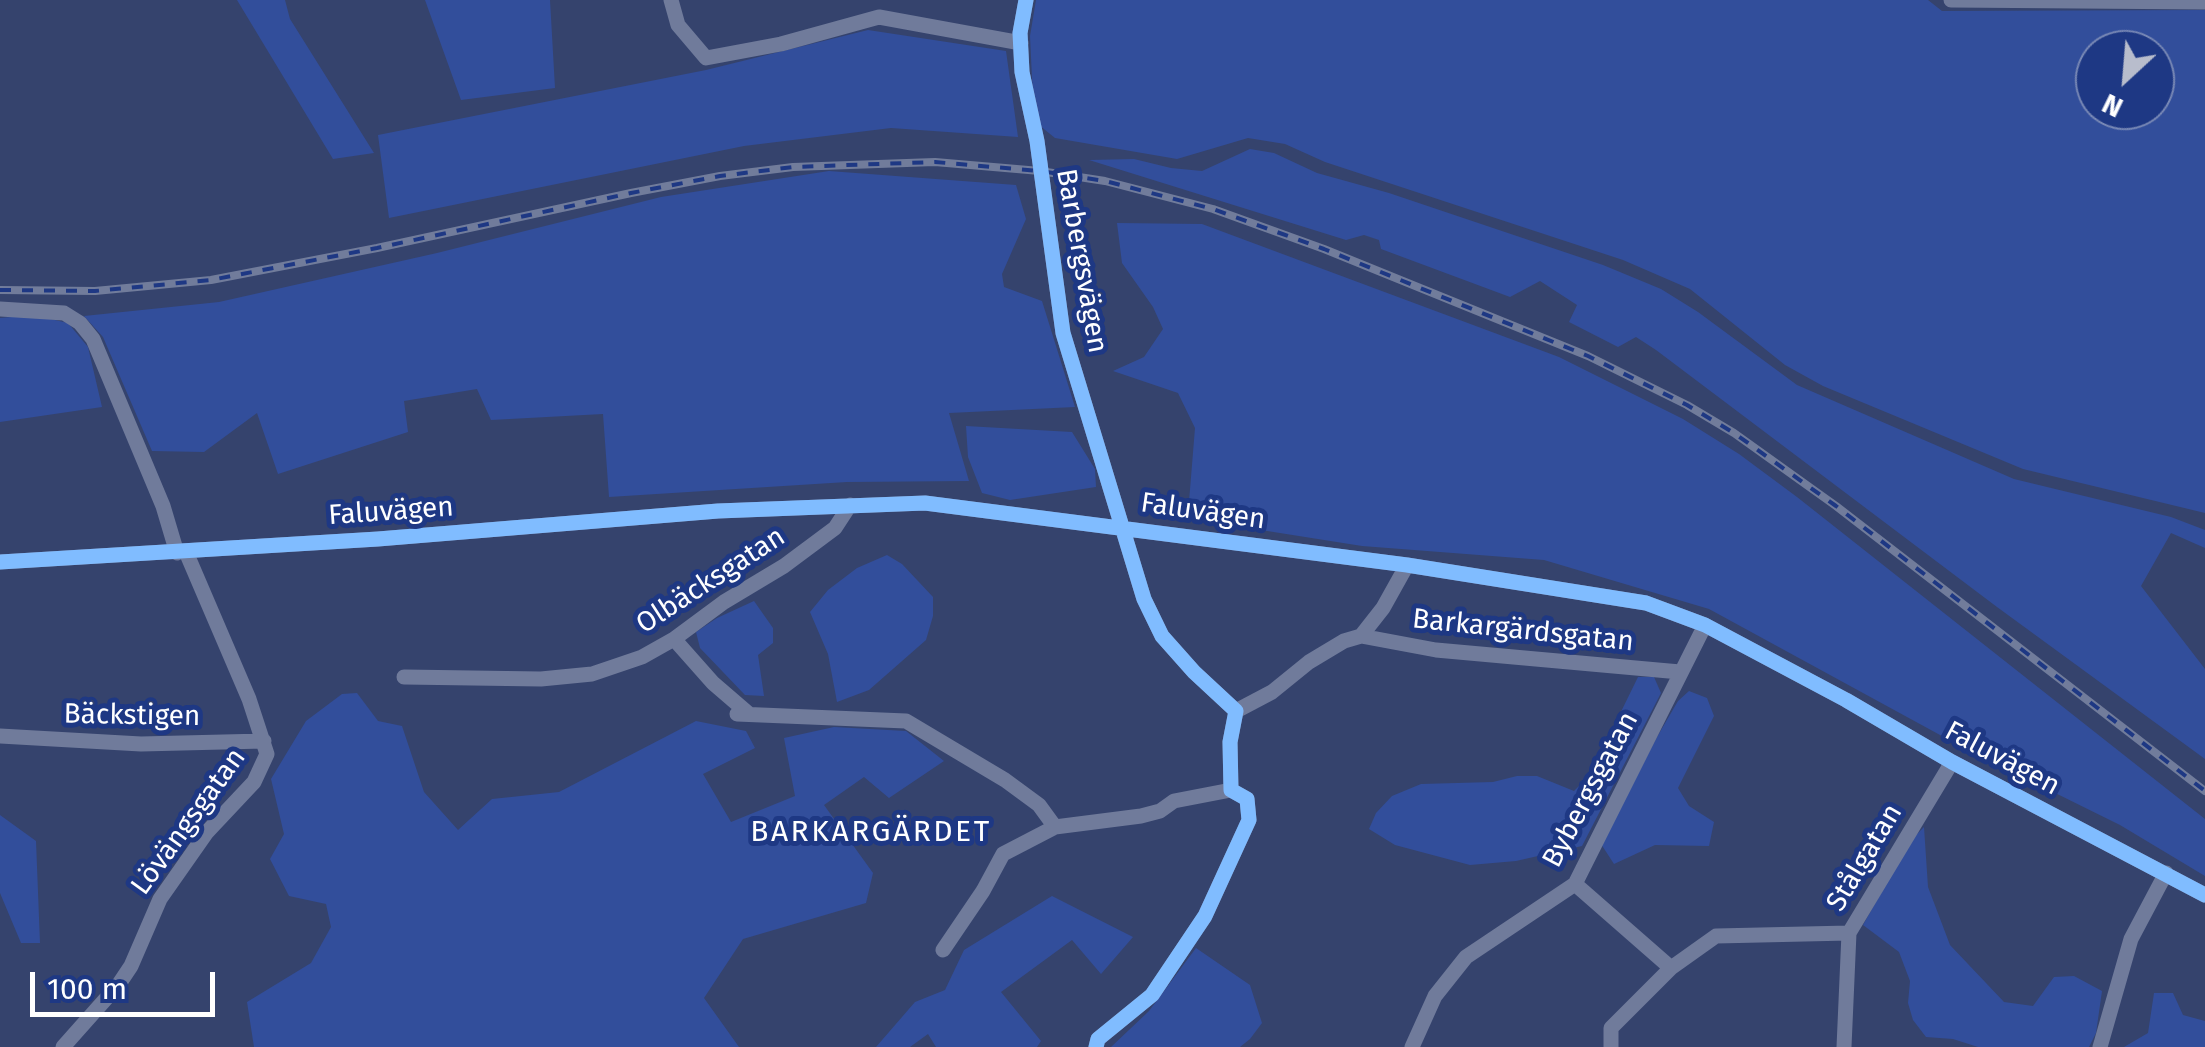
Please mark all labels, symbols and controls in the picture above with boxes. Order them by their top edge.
north arrow [2075,30,2175,130]
text: N [2097,87,2128,125]
street label: Barbergsvägen [1048,166,1114,356]
street label: Faluvägen [1138,487,1268,537]
street label: Faluvägen [327,491,455,533]
street label: Olbäcksgatan [630,520,792,642]
street label: Barkargärdsgatan [1411,603,1635,659]
street label: Bäckstigen [63,698,201,734]
street label: Bybergsgatan [1536,706,1646,874]
street label: Faluvägen [1939,715,2065,803]
street label: Lövängsgatan [125,742,253,902]
street label: Stålgatan [1820,798,1910,918]
district label: BARKARGÄRDET [750,815,992,851]
scale bar [35,952,220,1014]
text: 100 m [47,971,127,1007]

